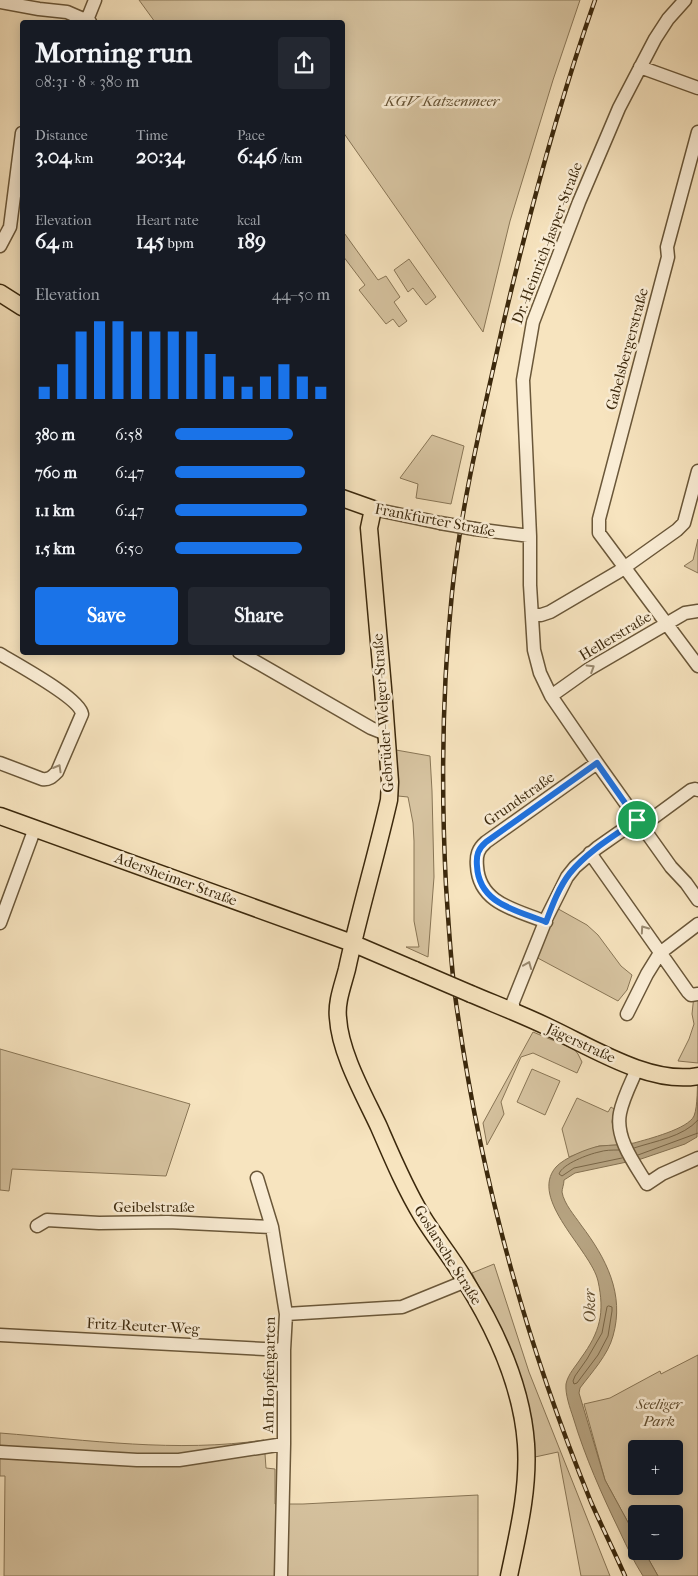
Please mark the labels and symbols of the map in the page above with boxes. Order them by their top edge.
park label: KGV Katzenmeer [384,92,500,110]
street label: Dr.-Heinrich-Jasper-Straße [508,159,586,326]
street label: Gabelsbergerstraße [602,285,652,412]
street label: Frankfurter Straße [373,499,497,541]
street label: Hellerstraße [576,607,655,665]
street label: Gebrüder-Welger-Straße [368,632,398,793]
one-way arrow [585,665,595,674]
one-way arrow [51,765,61,774]
street label: Grundstraße [480,768,558,830]
pin [616,799,658,841]
street label: Adersheimer Straße [111,848,240,910]
one-way arrow [641,926,650,935]
one-way arrow [522,961,532,970]
street label: Jägerstraße [543,1019,619,1067]
street label: Geibelstraße [113,1198,195,1216]
street label: Goslarsche Straße [410,1202,486,1309]
water label: Oker [579,1287,600,1323]
street label: Fritz-Reuter-Weg [86,1314,201,1338]
street label: Am Hopfengarten [259,1316,279,1434]
park label: Seeliger Park [635,1395,683,1430]

